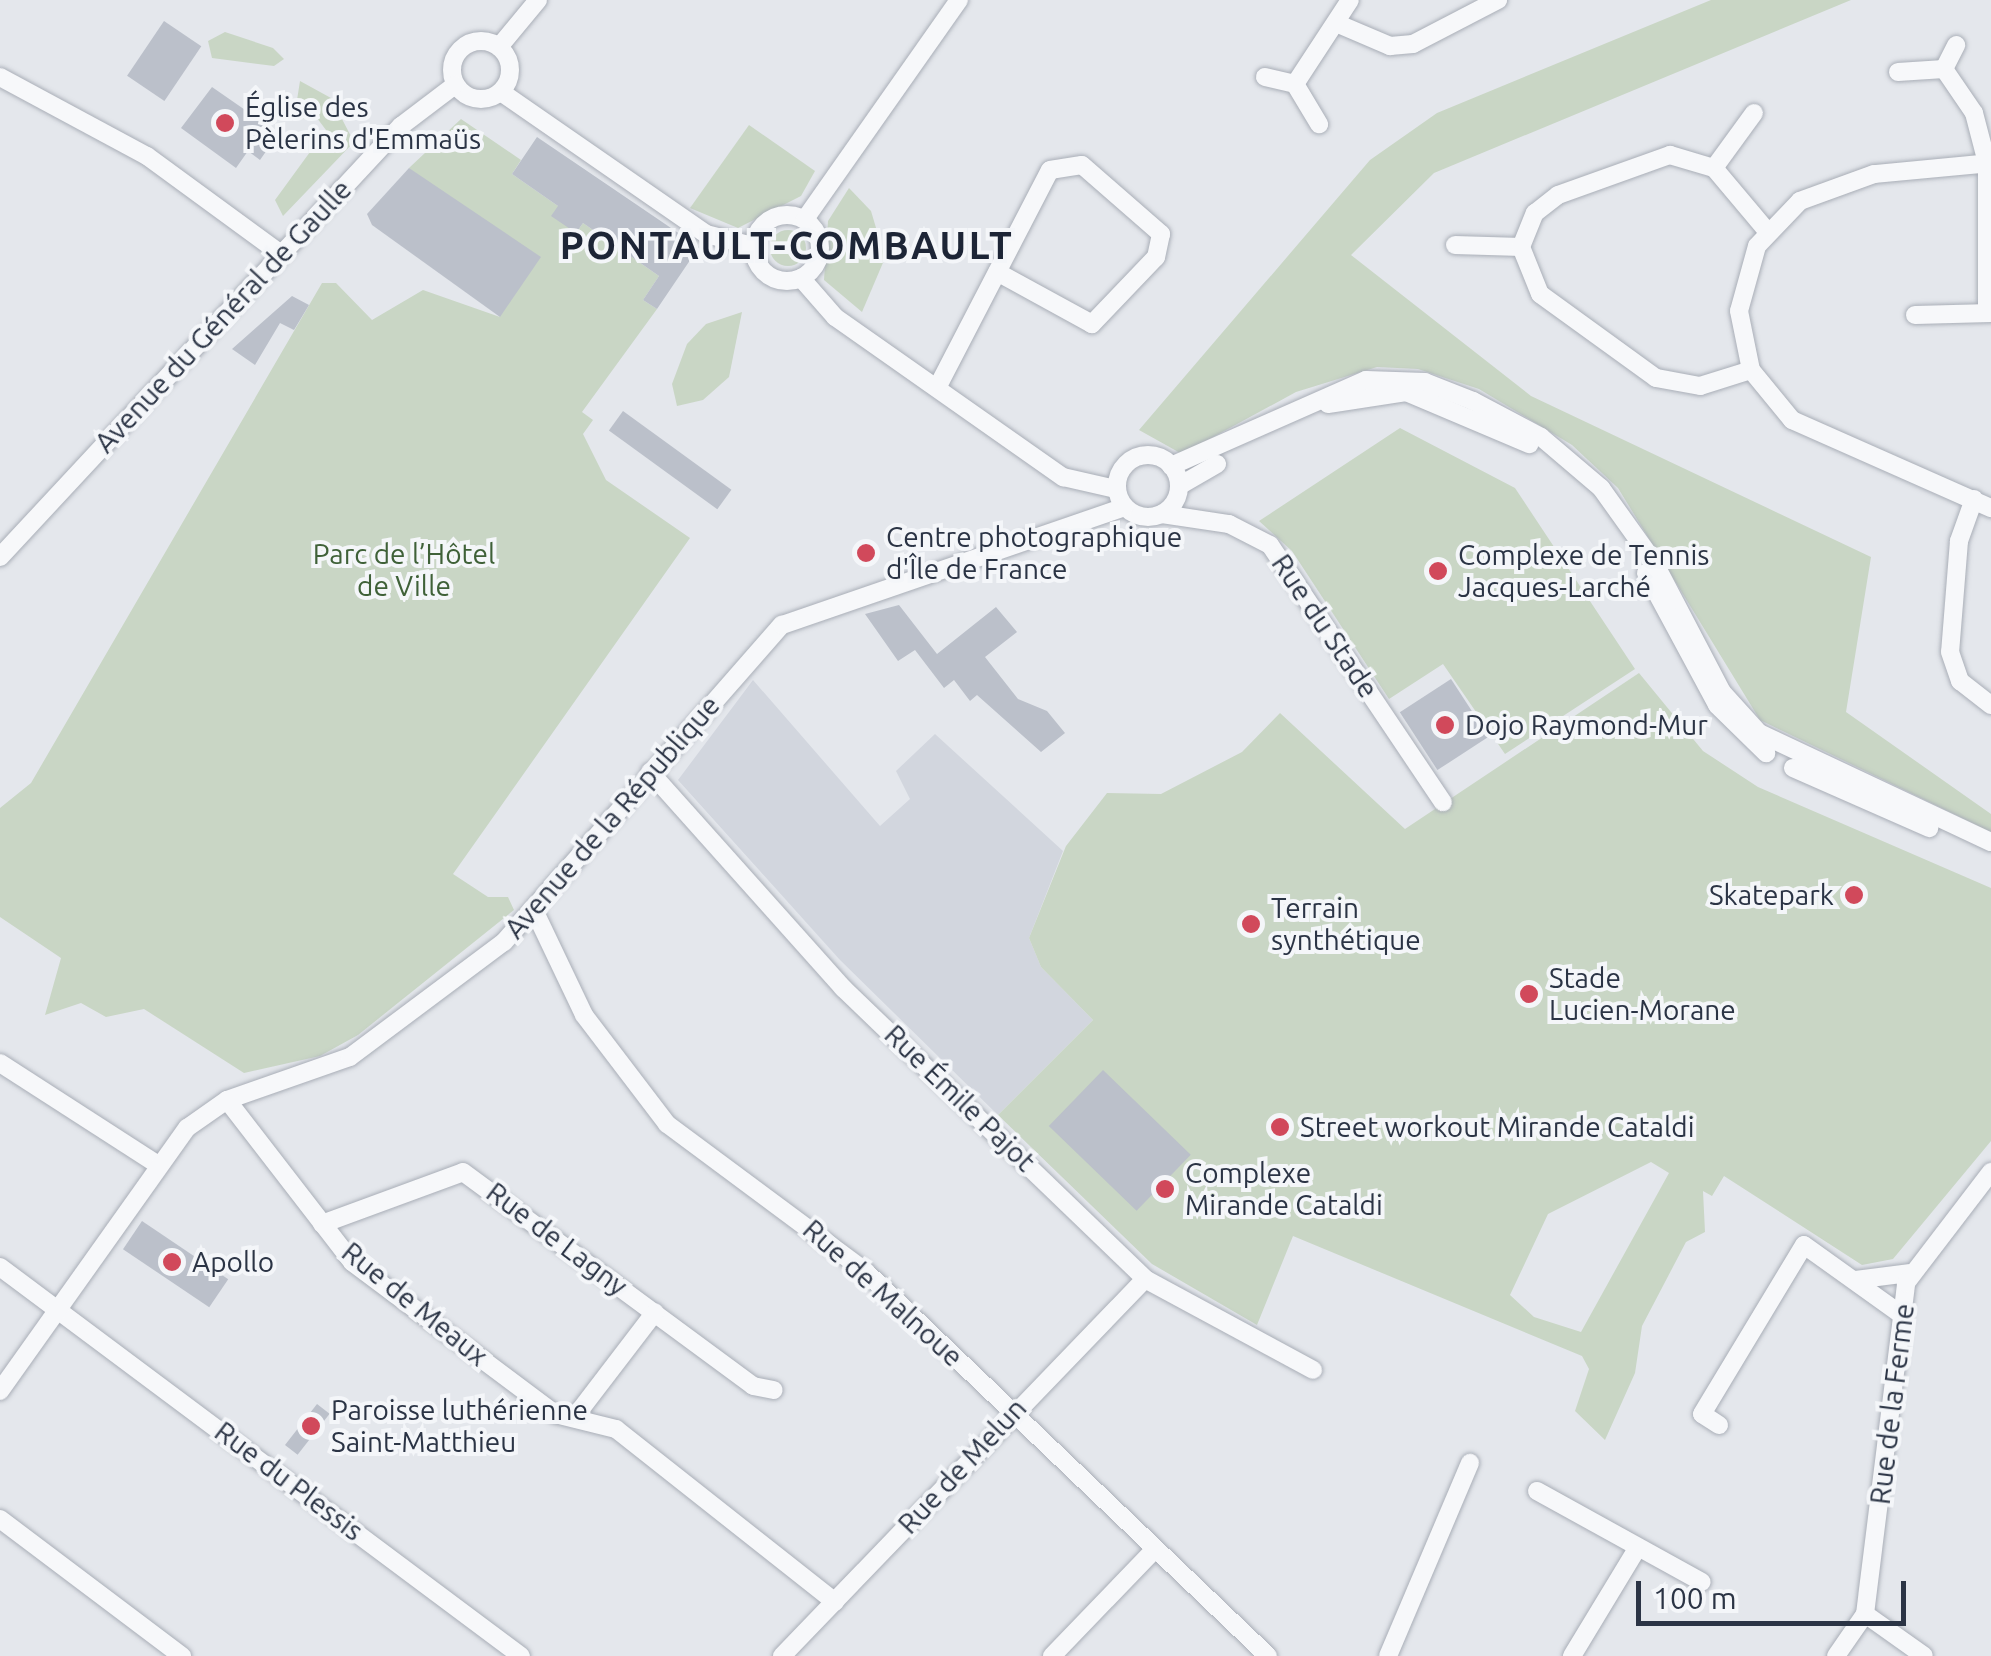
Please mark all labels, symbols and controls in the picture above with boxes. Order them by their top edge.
place label: Église des Pèlerins d'Emmaüs [245,90,481,156]
marker: Église des Pèlerins d'Emmaüs [214,112,236,134]
street label: Avenue du Général de Gaulle [88,173,358,459]
district label: PONTAULT-COMBAULT [560,223,1014,269]
place label: Centre photographique d'Île de France [886,520,1182,586]
park label: Parc de l’Hôtel de Ville [313,537,495,603]
place label: Complexe de Tennis Jacques-Larché [1458,538,1709,604]
marker: Centre photographique d'Île de France [855,542,877,564]
street label: Rue du Stade [1265,548,1385,704]
marker: Complexe de Tennis Jacques-Larché [1427,560,1449,582]
street label: Avenue de la République [497,689,727,945]
place label: Dojo Raymond-Mur [1465,708,1708,742]
marker: Dojo Raymond-Mur [1434,714,1456,736]
place label: Skatepark [1709,878,1834,912]
marker: Skatepark [1843,884,1865,906]
place label: Terrain synthétique [1271,891,1421,957]
marker: Terrain synthétique [1240,913,1262,935]
place label: Stade Lucien-Morane [1549,961,1736,1027]
marker: Stade Lucien-Morane [1518,983,1540,1005]
street label: Rue Émile Pajot [878,1018,1042,1178]
place label: Street workout Mirande Cataldi [1300,1110,1694,1144]
marker: Street workout Mirande Cataldi [1269,1116,1291,1138]
place label: Complexe Mirande Cataldi [1185,1156,1383,1222]
street label: Rue de Lagny [480,1175,634,1303]
marker: Complexe Mirande Cataldi [1154,1178,1176,1200]
street label: Rue de Malnoue [796,1212,970,1374]
street label: Rue de Meaux [335,1235,495,1373]
place label: Apollo [192,1245,274,1279]
marker: Apollo [161,1251,183,1273]
street label: Rue de la Ferme [1863,1302,1921,1506]
street label: Rue de Melun [891,1391,1033,1541]
place label: Paroisse luthérienne Saint-Matthieu [331,1393,588,1459]
street label: Rue du Plessis [208,1414,370,1548]
marker: Paroisse luthérienne Saint-Matthieu [300,1415,322,1437]
scale bar [1641,1561,1911,1623]
text: 100 m [1653,1581,1737,1615]

